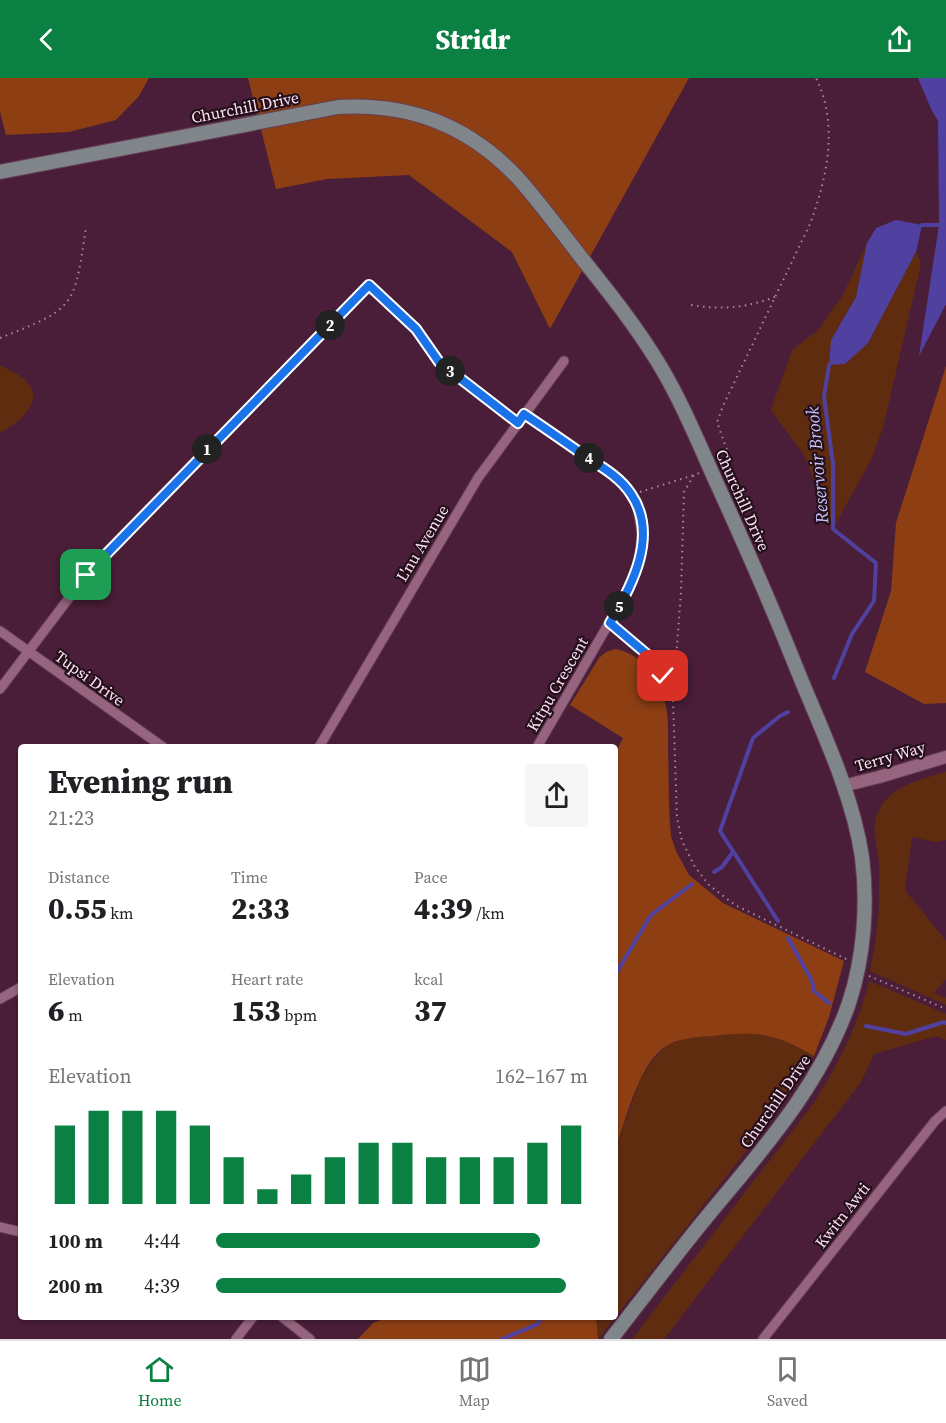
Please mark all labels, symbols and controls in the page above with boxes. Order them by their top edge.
text: Stridr [436,21,510,58]
icon: back [30,23,63,56]
icon: share [883,23,916,56]
street label: Churchill Drive [189,86,301,128]
pin: 2 [315,310,345,340]
text: 2 [326,314,334,336]
pin: 3 [435,356,465,386]
text: 3 [446,360,454,382]
water label: Reservoir Brook [799,405,835,526]
pin: 1 [192,434,222,464]
text: 1 [203,438,211,460]
pin: 4 [574,443,604,473]
street label: Churchill Drive [711,446,775,554]
text: 4 [585,447,593,469]
street label: L'nu Avenue [390,501,454,585]
pin [60,549,111,600]
icon: arrive [69,558,102,591]
pin: 5 [604,591,634,621]
text: 5 [615,595,623,617]
street label: Kitpu Crescent [521,632,593,735]
street label: Tupsi Drive [50,645,130,711]
pin [637,650,688,701]
icon: check [646,659,679,692]
street label: Terry Way [852,735,929,777]
text: Evening run [48,759,233,804]
button: share [525,764,588,827]
text: 21:23 [48,804,94,832]
text: Distance [48,866,110,888]
text: Time [231,866,268,888]
text: Pace [414,866,448,888]
text: 0.55 [48,888,107,929]
text: 2:33 [231,888,290,929]
text: 4:39 [414,888,473,929]
text: km [107,902,134,924]
text: /km [473,902,505,924]
text: Elevation [48,968,115,990]
text: Heart rate [231,968,303,990]
text: kcal [414,968,443,990]
text: 6 [48,990,65,1031]
text: 153 [231,990,281,1031]
text: 37 [414,990,447,1031]
text: m [65,1004,83,1026]
text: bpm [281,1004,317,1026]
street label: Churchill Drive [735,1050,815,1152]
text: Elevation [48,1062,132,1090]
text: 162–167 m [495,1062,588,1090]
street label: Kwitn Awti [810,1178,875,1252]
text: 100 m [48,1227,103,1255]
text: 4:44 [144,1227,180,1255]
text: 200 m [48,1272,103,1300]
text: 4:39 [144,1272,180,1300]
tab: Home [138,1353,182,1411]
tab: Map [458,1353,491,1411]
tab: Saved [767,1353,808,1411]

